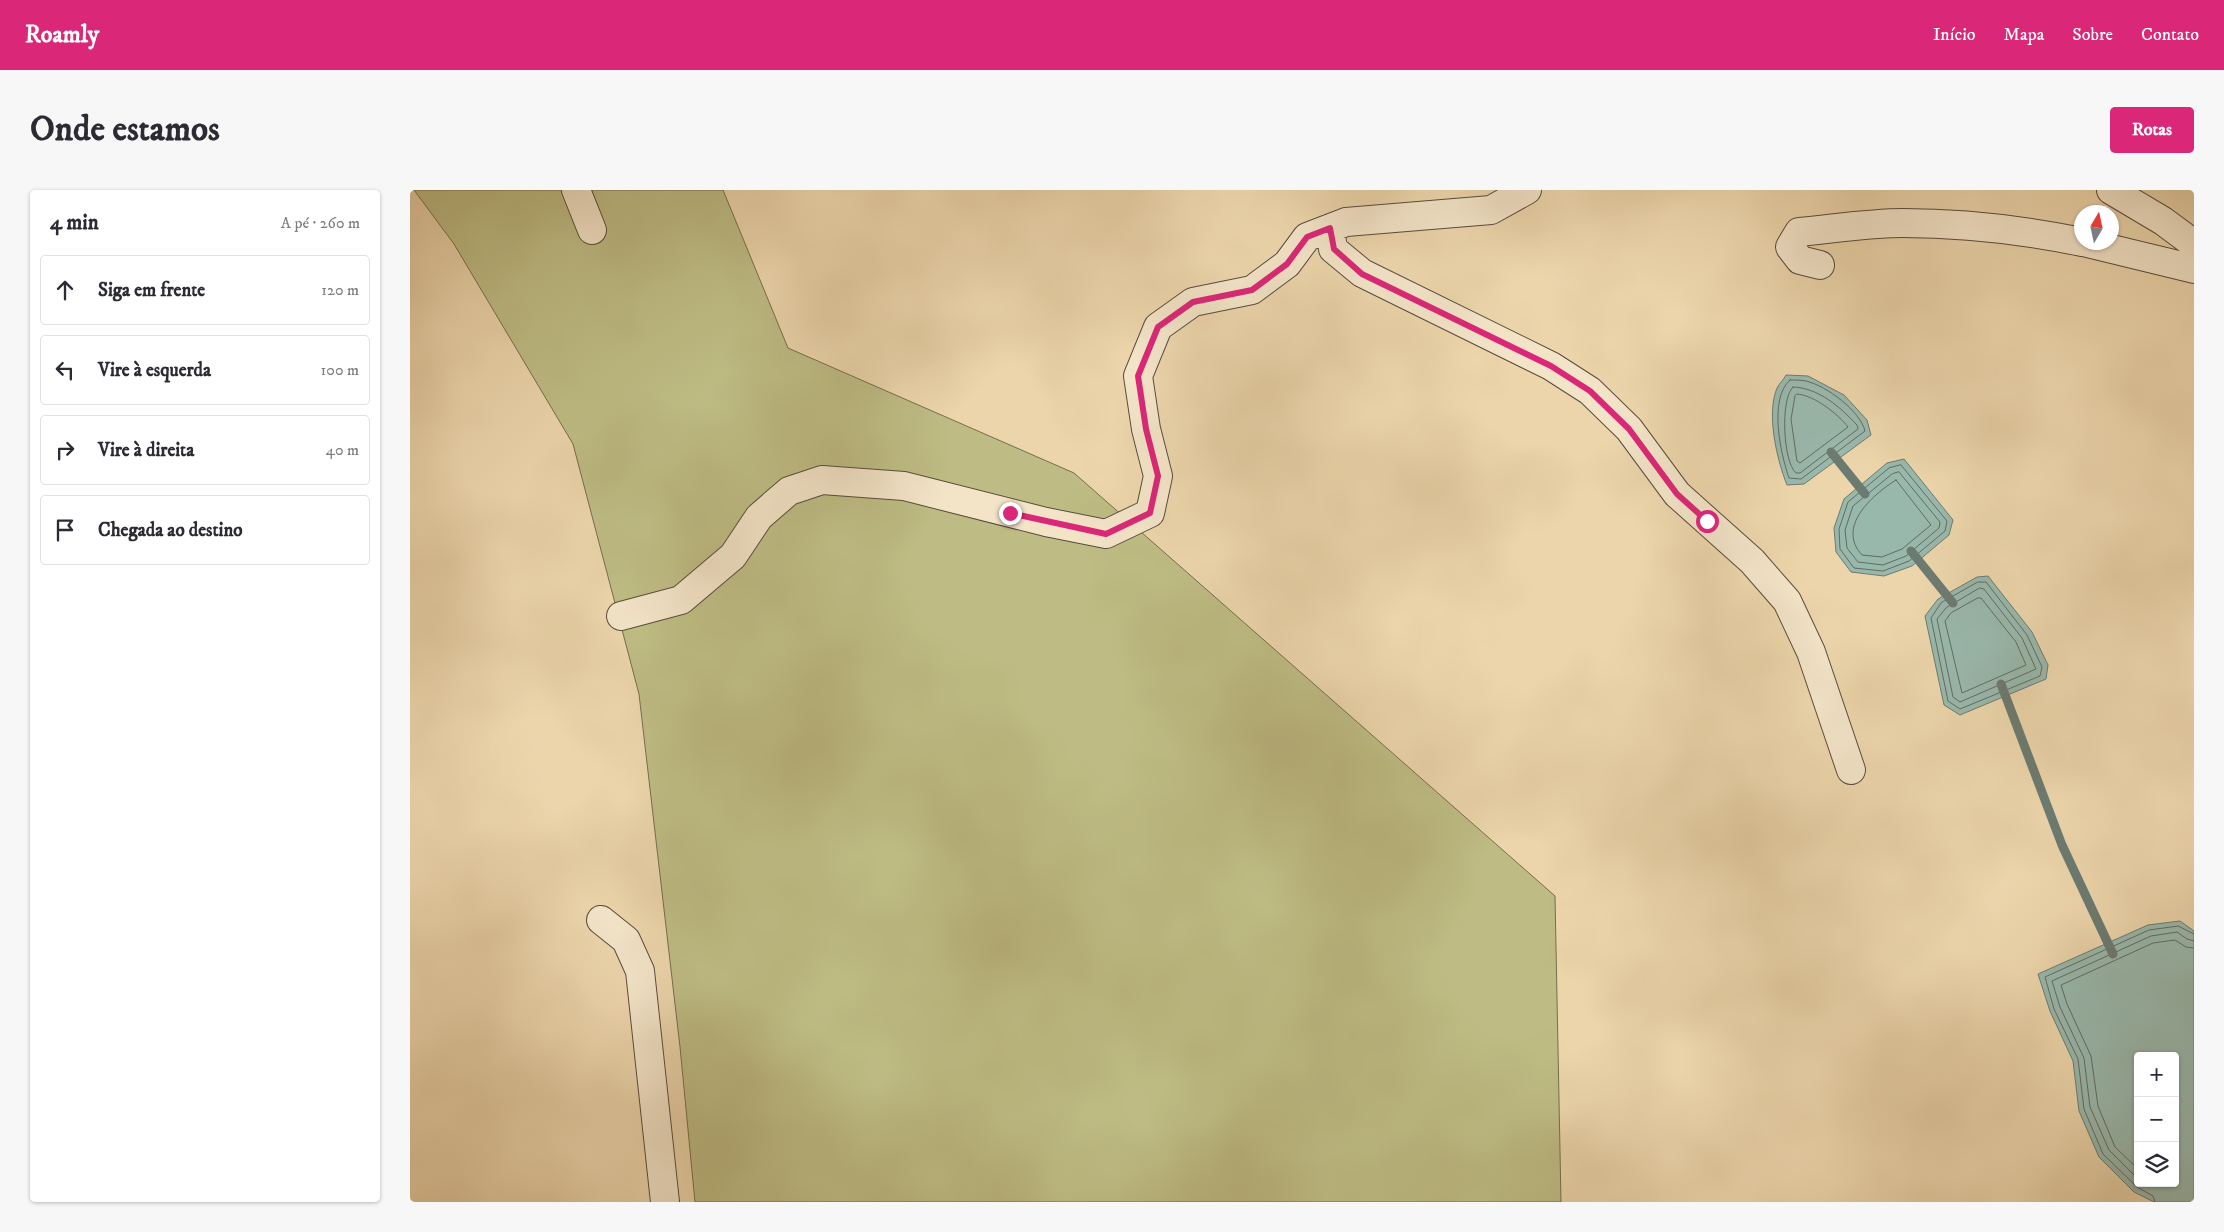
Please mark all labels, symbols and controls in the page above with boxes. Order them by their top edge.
text: Roamly [25,20,99,50]
text: Início [1933,24,1976,46]
text: Mapa [2004,24,2044,46]
text: Sobre [2072,24,2113,46]
text: Contato [2141,24,2199,46]
button: Rotas [2110,107,2194,153]
text: Onde estamos [30,108,220,152]
north arrow [2074,205,2119,250]
text: 4 min [50,210,99,236]
text: A pé · 260 m [281,213,360,233]
icon: ahead [51,276,79,304]
text: Siga em frente [98,279,205,302]
text: 120 m [321,280,359,300]
icon: left [51,356,79,384]
text: Vire à esquerda [98,359,211,382]
text: 100 m [321,360,359,380]
icon: right [51,436,79,464]
text: Vire à direita [98,439,194,462]
text: 40 m [326,440,359,460]
route end [999,502,1022,525]
route start [1696,510,1719,533]
icon: arrive [51,516,79,544]
text: Chegada ao destino [98,519,243,542]
map controls [2134,1052,2179,1187]
button: + [2134,1052,2179,1097]
button: − [2134,1097,2179,1142]
button: layers [2134,1142,2179,1187]

